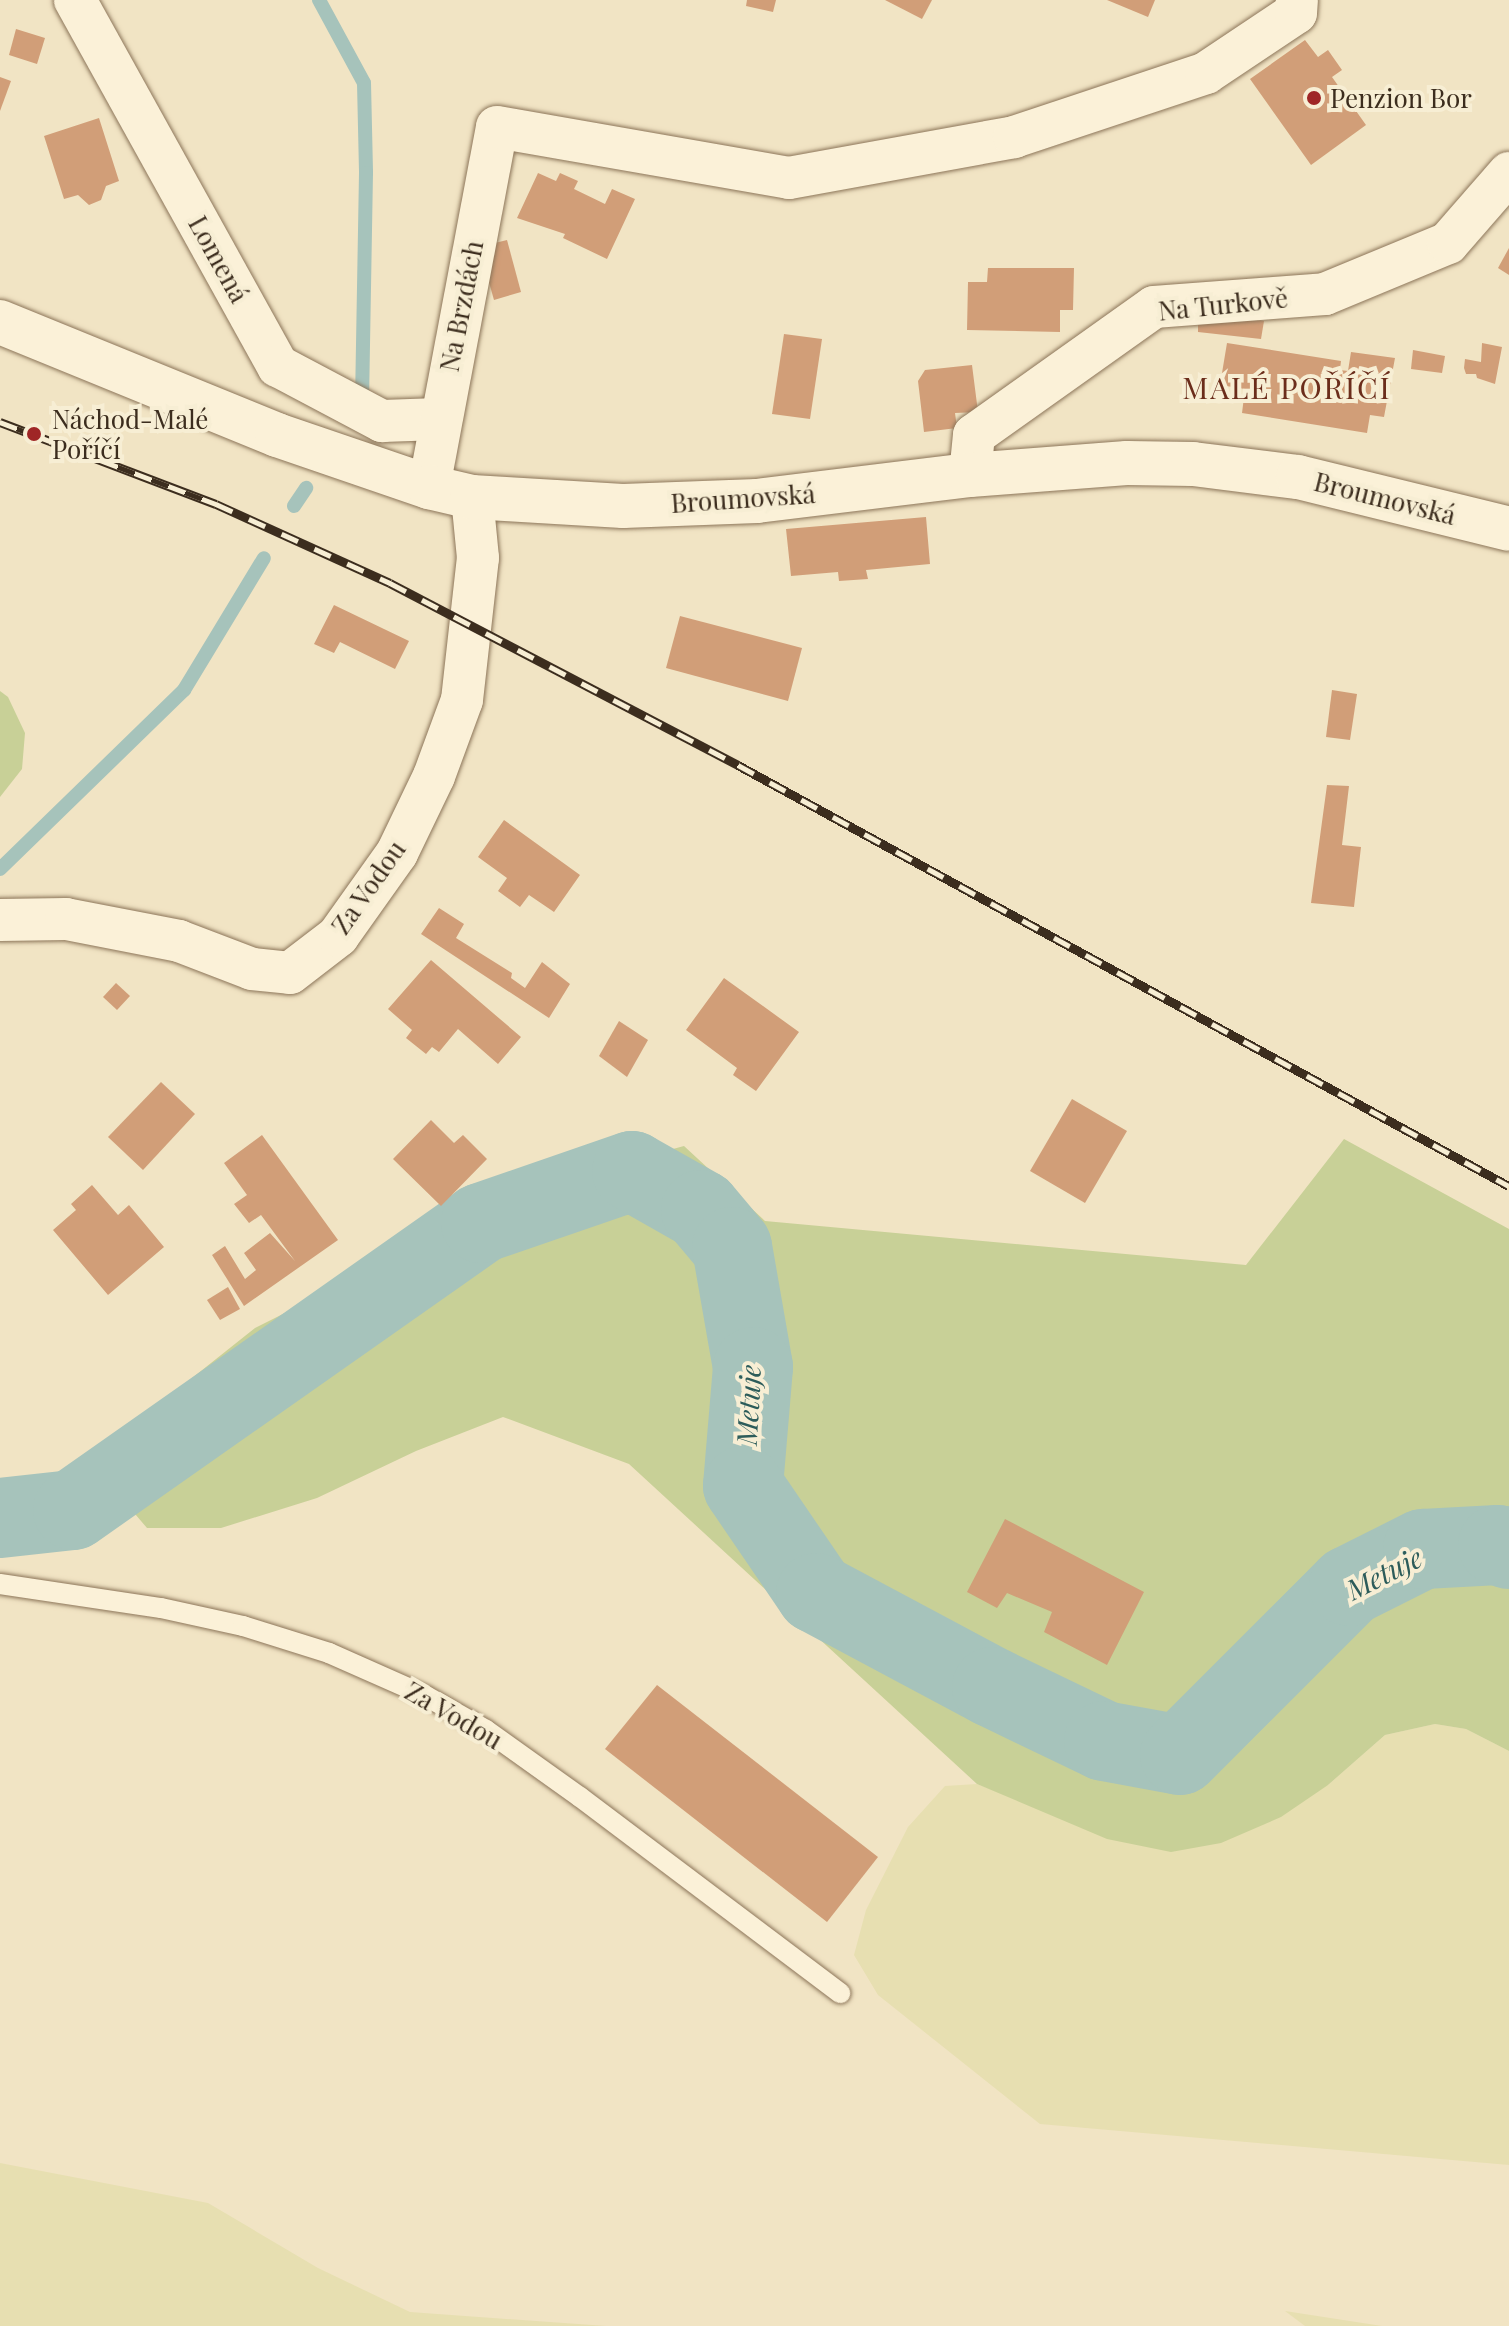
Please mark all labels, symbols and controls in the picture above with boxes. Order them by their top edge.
place label: Penzion Bor [1330,82,1472,114]
marker: Penzion Bor [1305,89,1323,107]
street label: Lomená [183,210,255,308]
street label: Na Brzdách [433,238,489,374]
street label: Na Turkově [1156,282,1290,326]
district label: MALÉ POŘÍČÍ [1182,369,1392,405]
place label: Náchod-Malé Poříčí [52,403,208,464]
marker: Náchod-Malé Poříčí [23,423,45,445]
street label: Broumovská [1311,465,1459,531]
street label: Broumovská [670,477,816,519]
street label: Za Vodou [324,834,412,940]
water label: Metuje [729,1364,767,1446]
water label: Metuje [1340,1540,1428,1606]
street label: Za Vodou [399,1674,509,1756]

